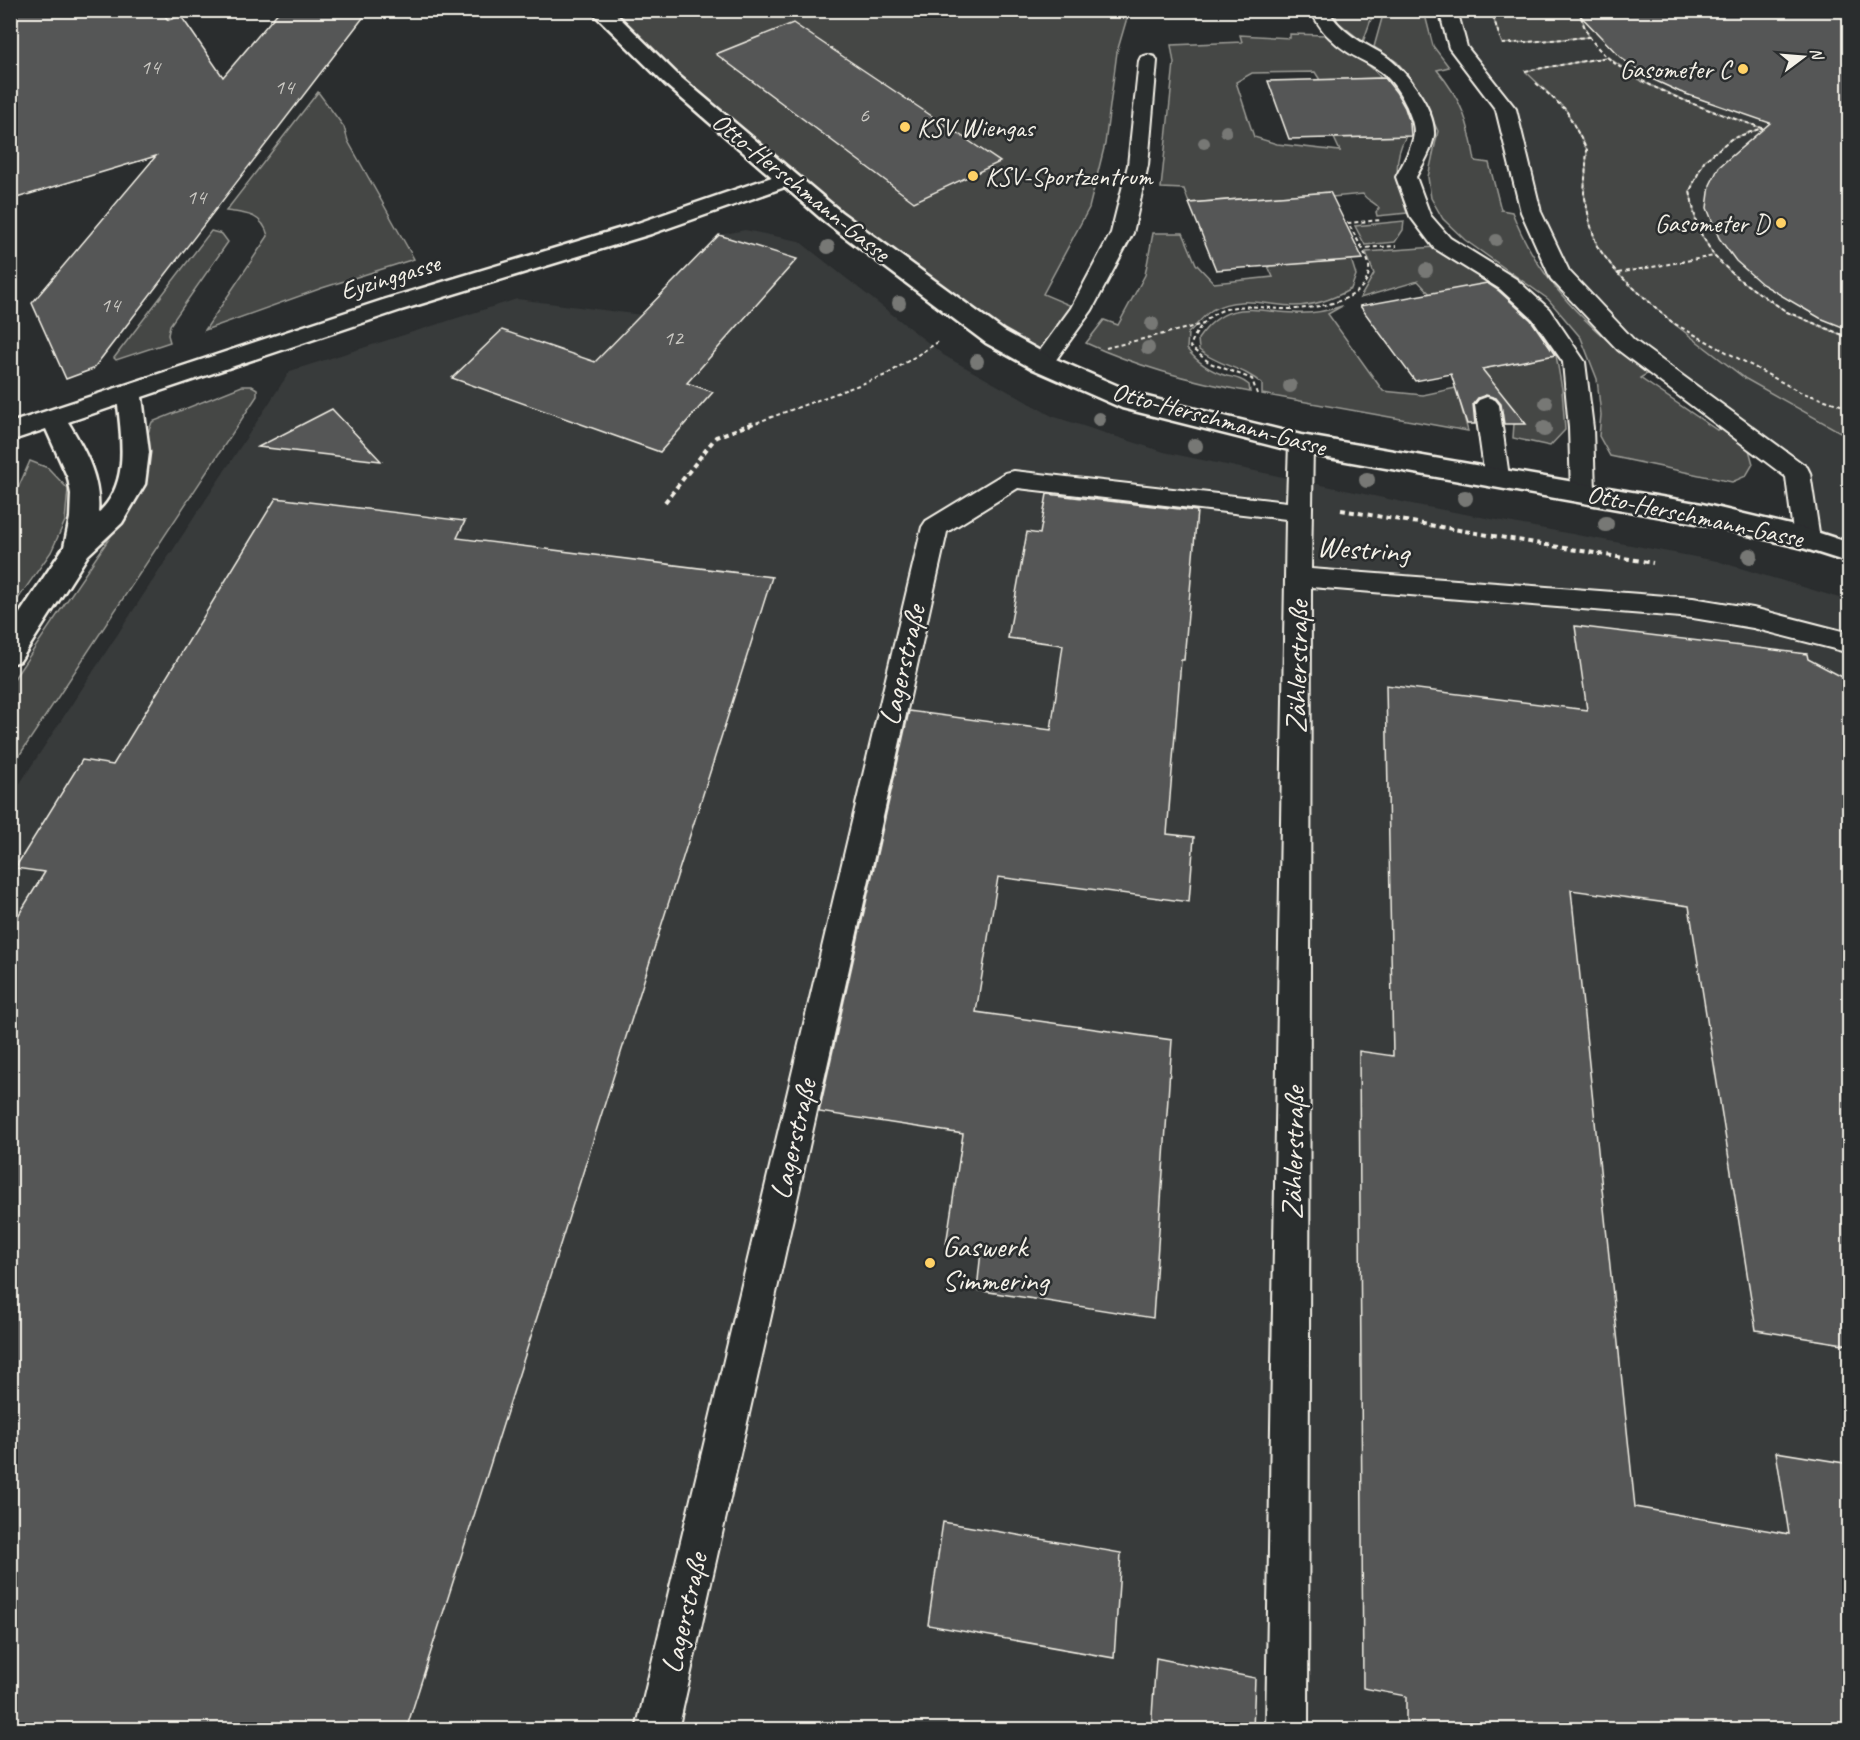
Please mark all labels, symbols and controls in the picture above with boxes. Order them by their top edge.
north arrow [1773,27,1833,87]
text: N [1805,46,1828,64]
house number: 14 [140,53,162,81]
place label: Gasometer C [1620,53,1734,86]
marker: Gasometer C [1736,62,1750,76]
house number: 14 [274,73,296,101]
house number: 6 [859,101,870,129]
street label: Otto-Herschmann-Gasse [705,105,898,270]
place label: KSV Wiengas [917,111,1036,144]
marker: KSV Wiengas [898,120,912,134]
place label: KSV-Sportzentrum [985,160,1155,193]
marker: KSV-Sportzentrum [966,169,980,183]
house number: 14 [186,183,208,211]
place label: Gasometer D [1655,207,1771,240]
marker: Gasometer D [1774,216,1788,230]
street label: Eyzinggasse [336,246,445,308]
house number: 14 [100,291,122,319]
house number: 12 [663,324,685,352]
street label: Otto-Herschmann-Gasse [1109,375,1331,464]
street label: Otto-Herschmann-Gasse [1584,477,1807,555]
street label: Westring [1316,527,1413,571]
street label: Zählerstraße [1277,598,1317,734]
street label: Lagerstraße [870,599,935,729]
street label: Lagerstraße [761,1073,826,1203]
street label: Zählerstraße [1273,1084,1313,1220]
place label: Gaswerk Simmering [942,1227,1051,1299]
marker: Gaswerk Simmering [923,1256,937,1270]
street label: Lagerstraße [652,1547,717,1677]

